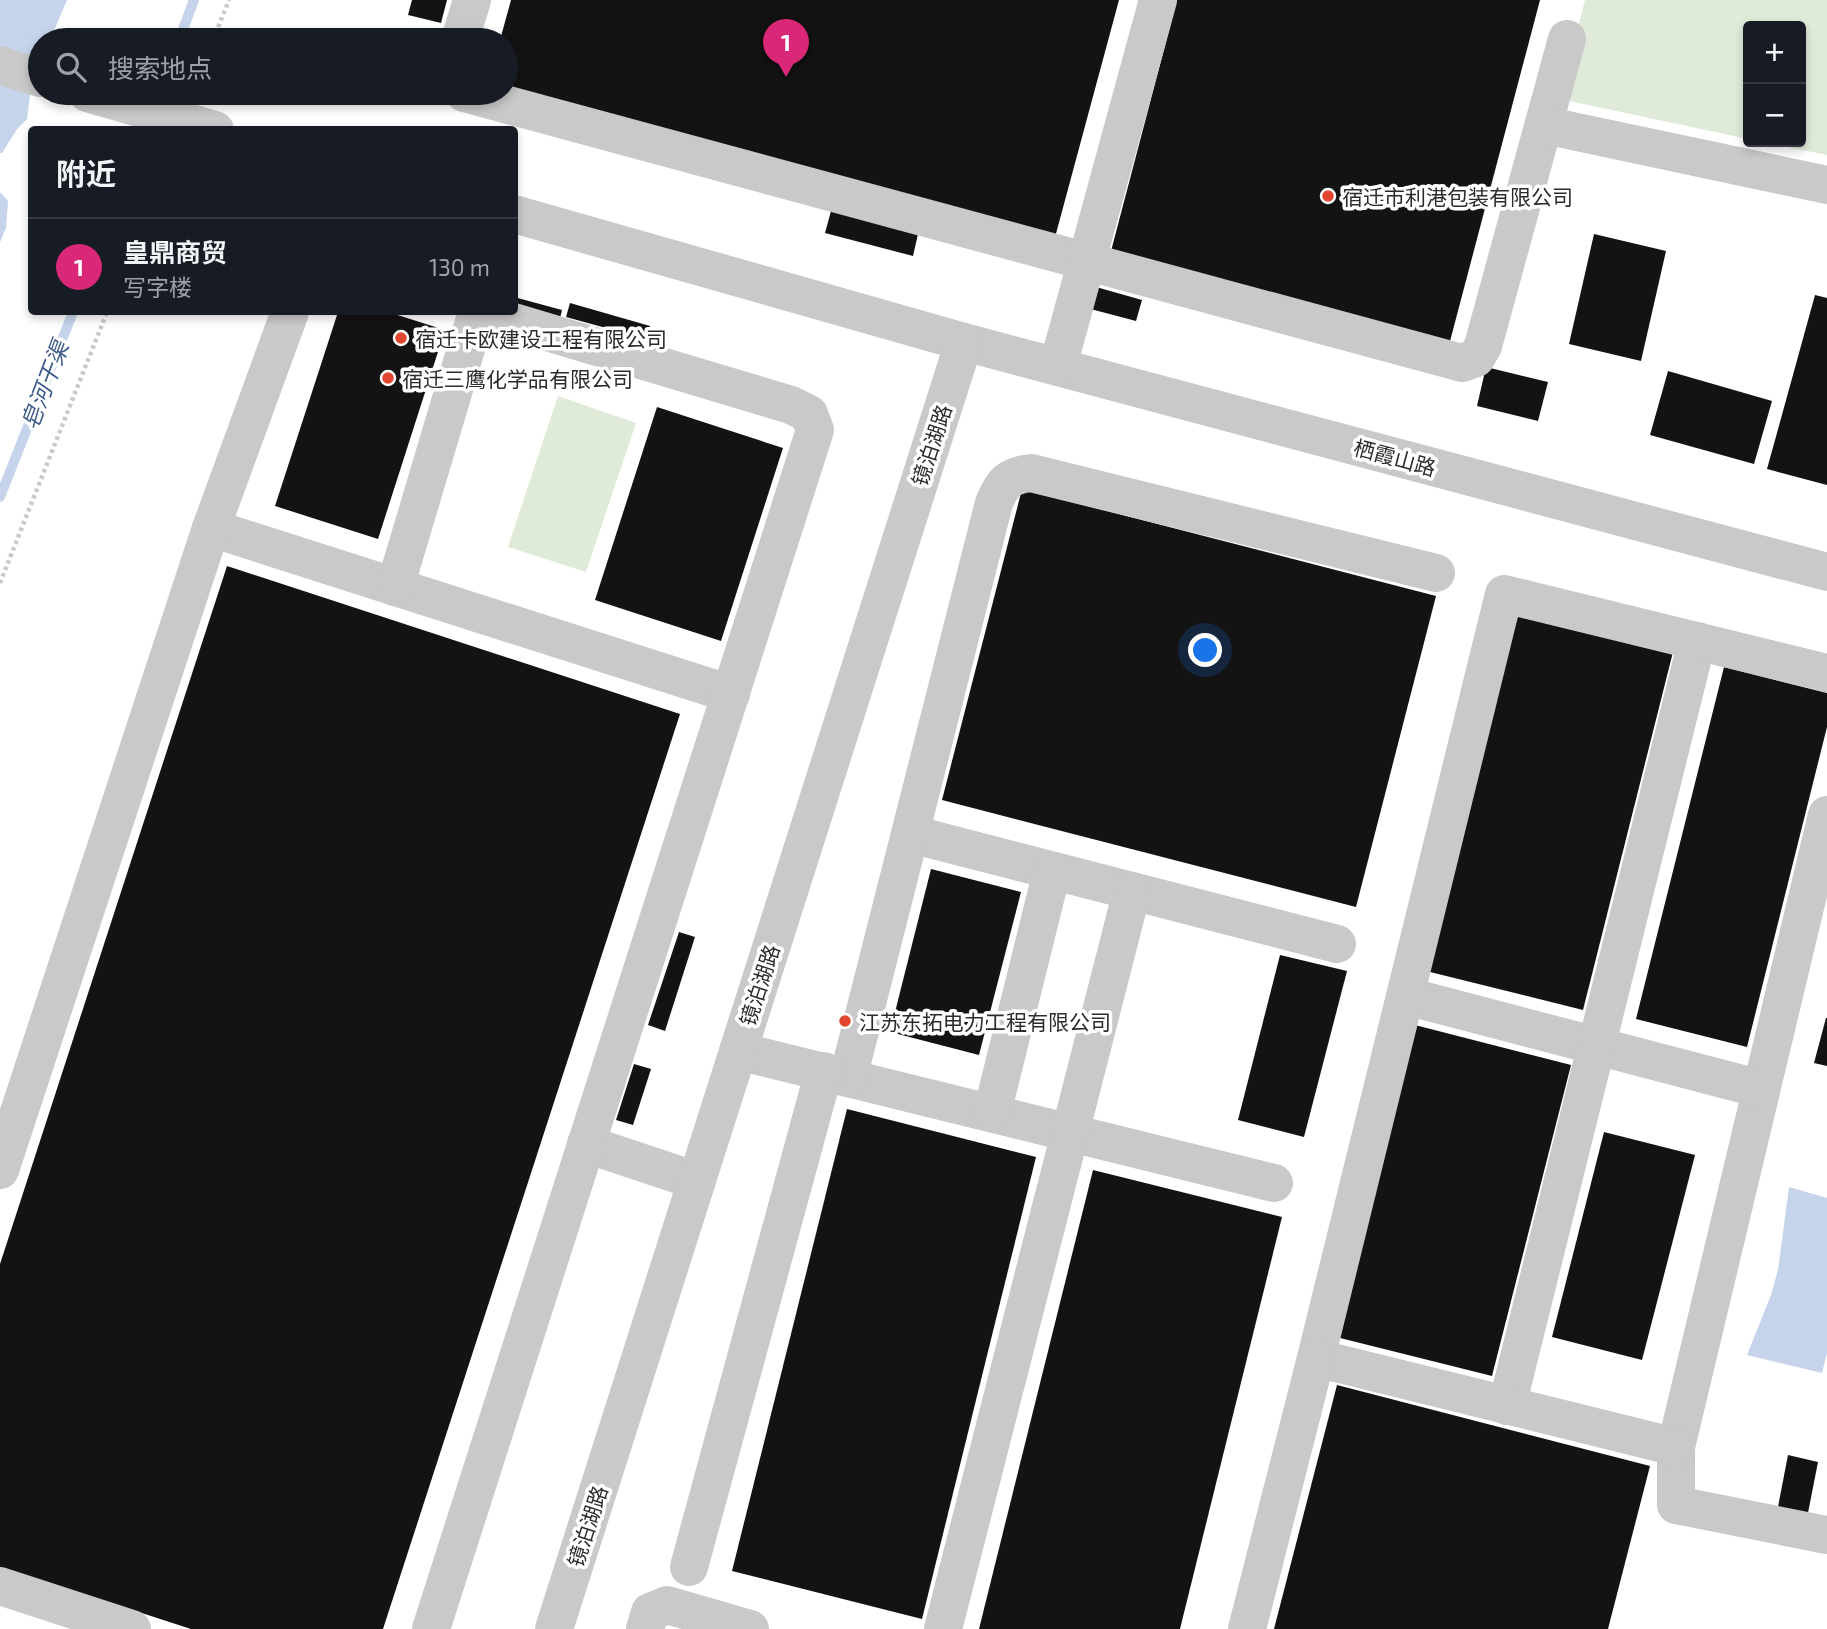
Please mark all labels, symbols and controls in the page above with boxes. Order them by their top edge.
pin: 1 [763,19,809,77]
map controls [1743,21,1806,147]
button: + [1743,21,1806,84]
search box [28,28,518,105]
icon: search [52,48,90,86]
text: 搜索地点 [108,52,212,83]
button: − [1743,84,1806,147]
text: 附近 [56,155,116,191]
place label: 宿迁市利港包装有限公司 [1342,184,1573,209]
marker: 宿迁市利港包装有限公司 [1320,188,1336,204]
text: 皇鼎商贸 [123,236,227,267]
text: 1 [74,253,84,281]
text: 130 m [429,253,490,281]
text: 写字楼 [123,273,192,301]
place label: 宿迁卡欧建设工程有限公司 [415,326,667,351]
marker: 宿迁卡欧建设工程有限公司 [393,330,409,346]
water label: 皂河干渠 [14,334,75,433]
place label: 宿迁三鹰化学品有限公司 [402,366,633,391]
marker: 宿迁三鹰化学品有限公司 [380,370,396,386]
street label: 镜泊湖路 [906,401,956,489]
street label: 栖霞山路 [1351,434,1439,480]
your location [1188,633,1222,667]
street label: 镜泊湖路 [734,941,784,1029]
place label: 江苏东拓电力工程有限公司 [859,1009,1111,1034]
marker: 江苏东拓电力工程有限公司 [837,1013,853,1029]
street label: 镜泊湖路 [562,1482,612,1570]

